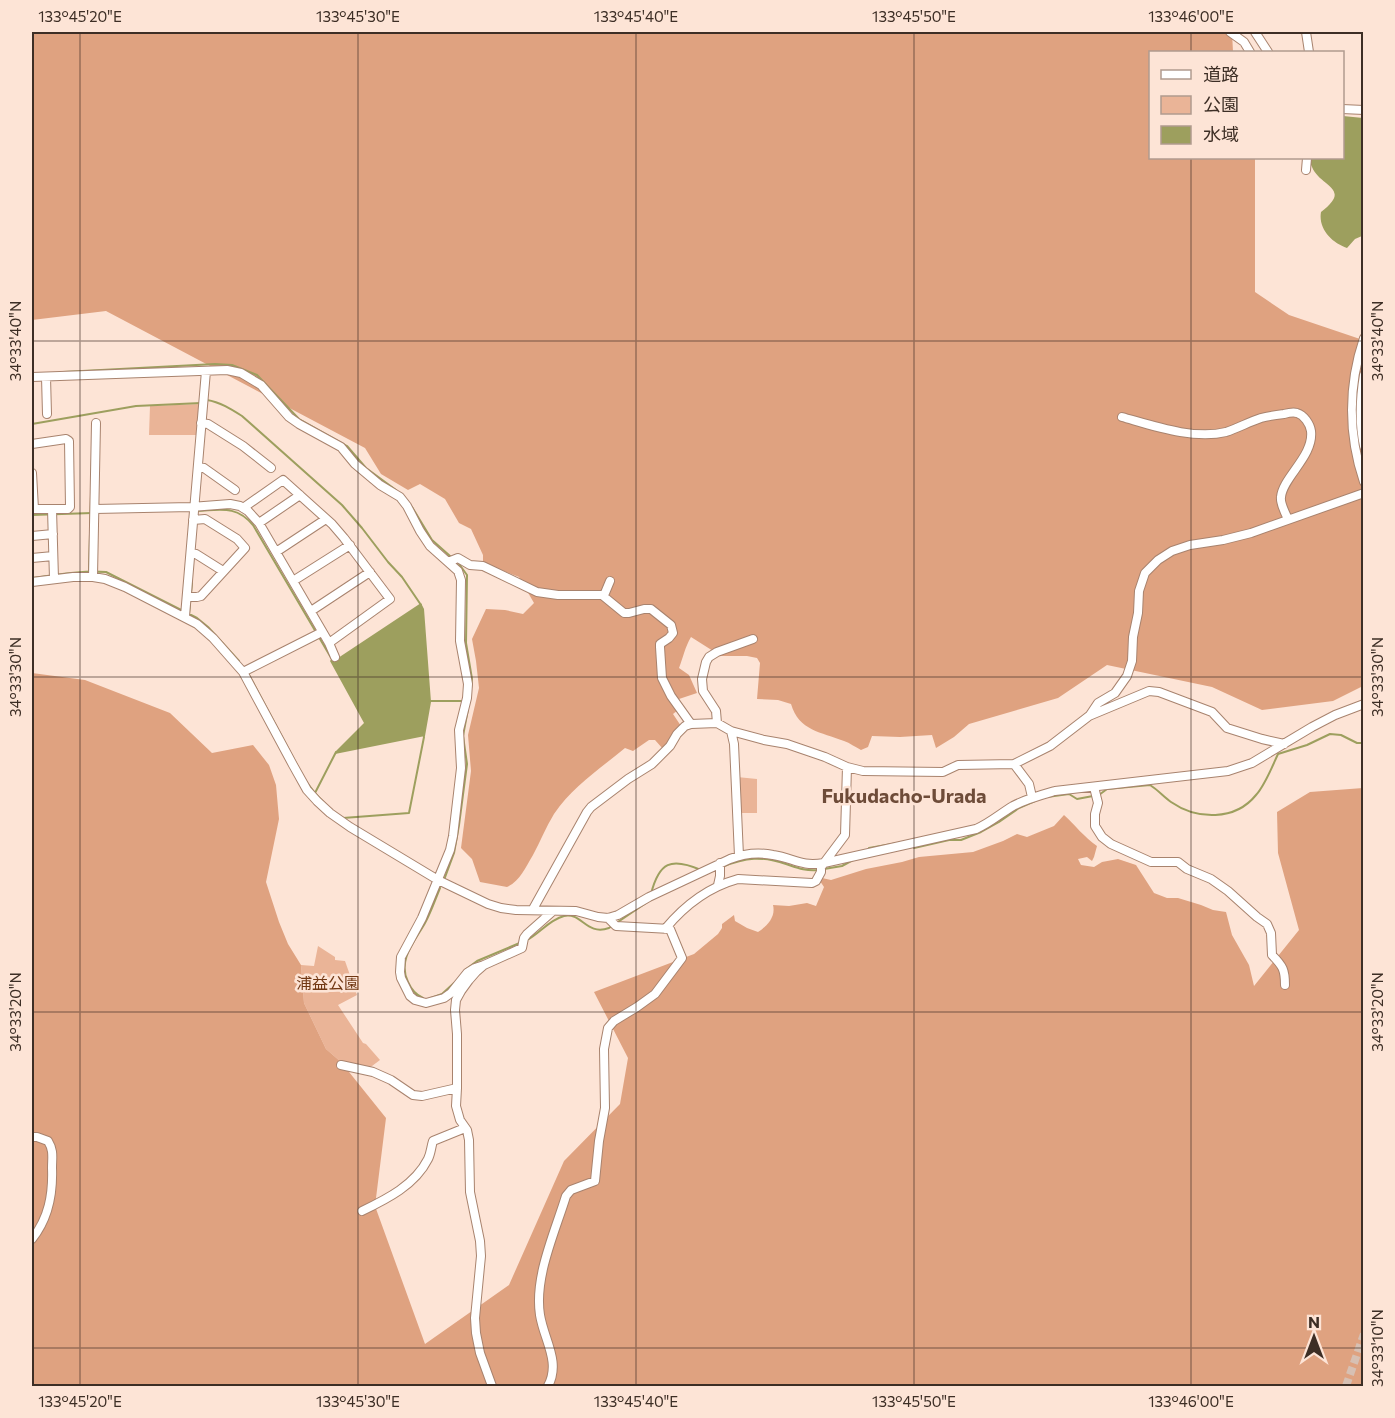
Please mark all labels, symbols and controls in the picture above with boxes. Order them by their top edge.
text: 133°45'20"E [38,7,122,25]
text: 133°45'30"E [316,7,400,25]
text: 133°45'40"E [594,7,678,25]
text: 133°45'50"E [872,7,956,25]
text: 133°46'00"E [1148,7,1234,25]
legend [1149,51,1344,159]
text: 道路 [1203,63,1239,85]
text: 公園 [1203,93,1239,115]
text: 水域 [1203,123,1239,145]
text: 34°33'40"N [6,301,24,381]
text: 34°33'40"N [1368,301,1386,381]
text: 34°33'30"N [6,637,24,717]
text: 34°33'30"N [1368,637,1386,717]
district label: Fukudacho-Urada [821,783,987,807]
text: 34°33'20"N [6,972,24,1052]
text: 34°33'20"N [1368,972,1386,1052]
park label: 浦益公園 [296,973,360,992]
north arrow [1284,1307,1344,1367]
text: 34°33'10"N [1368,1309,1386,1387]
text: N [1308,1312,1320,1331]
text: 133°45'20"E [38,1392,122,1410]
text: 133°45'30"E [316,1392,400,1410]
text: 133°45'40"E [594,1392,678,1410]
text: 133°45'50"E [872,1392,956,1410]
text: 133°46'00"E [1148,1392,1234,1410]

